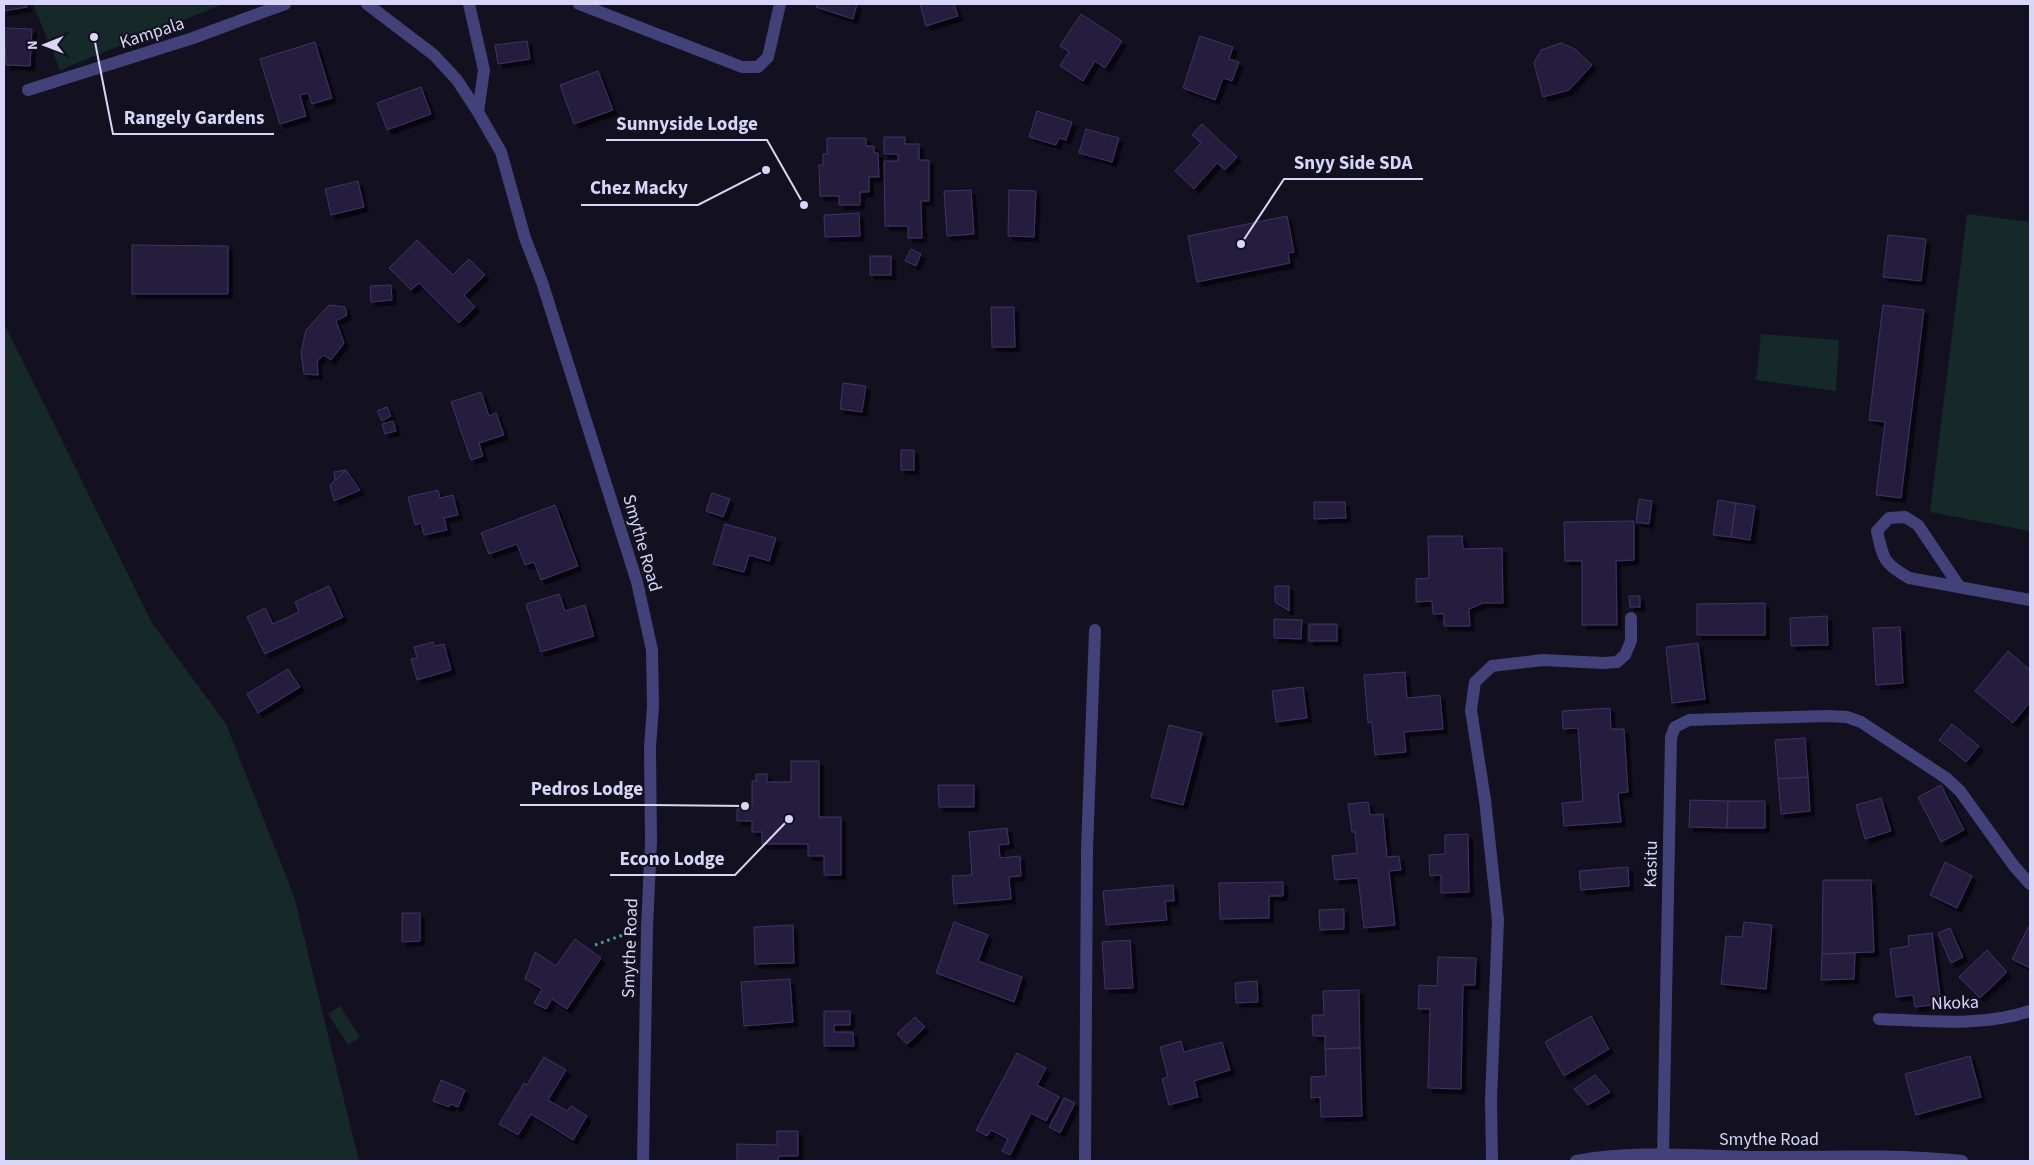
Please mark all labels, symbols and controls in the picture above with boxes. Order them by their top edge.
street label: Kampala [116,11,188,55]
north arrow [20,20,70,70]
text: N [23,40,43,50]
callout: Rangely Gardens [113,100,274,134]
text: Rangely Gardens [124,105,264,132]
callout: Sunnyside Lodge [606,106,767,140]
text: Sunnyside Lodge [616,111,758,138]
callout: Snyy Side SDA [1284,145,1423,179]
text: Snyy Side SDA [1294,150,1412,177]
callout: Chez Macky [581,171,698,205]
text: Chez Macky [590,175,688,202]
street label: Smythe Road [616,491,668,595]
callout: Pedros Lodge [520,771,653,805]
text: Pedros Lodge [531,776,643,803]
street label: Kasitu [1638,840,1664,888]
callout: Econo Lodge [610,841,735,875]
text: Econo Lodge [620,846,725,873]
street label: Smythe Road [616,898,644,998]
street label: Nkoka [1931,990,1979,1016]
street label: Smythe Road [1719,1127,1819,1152]

